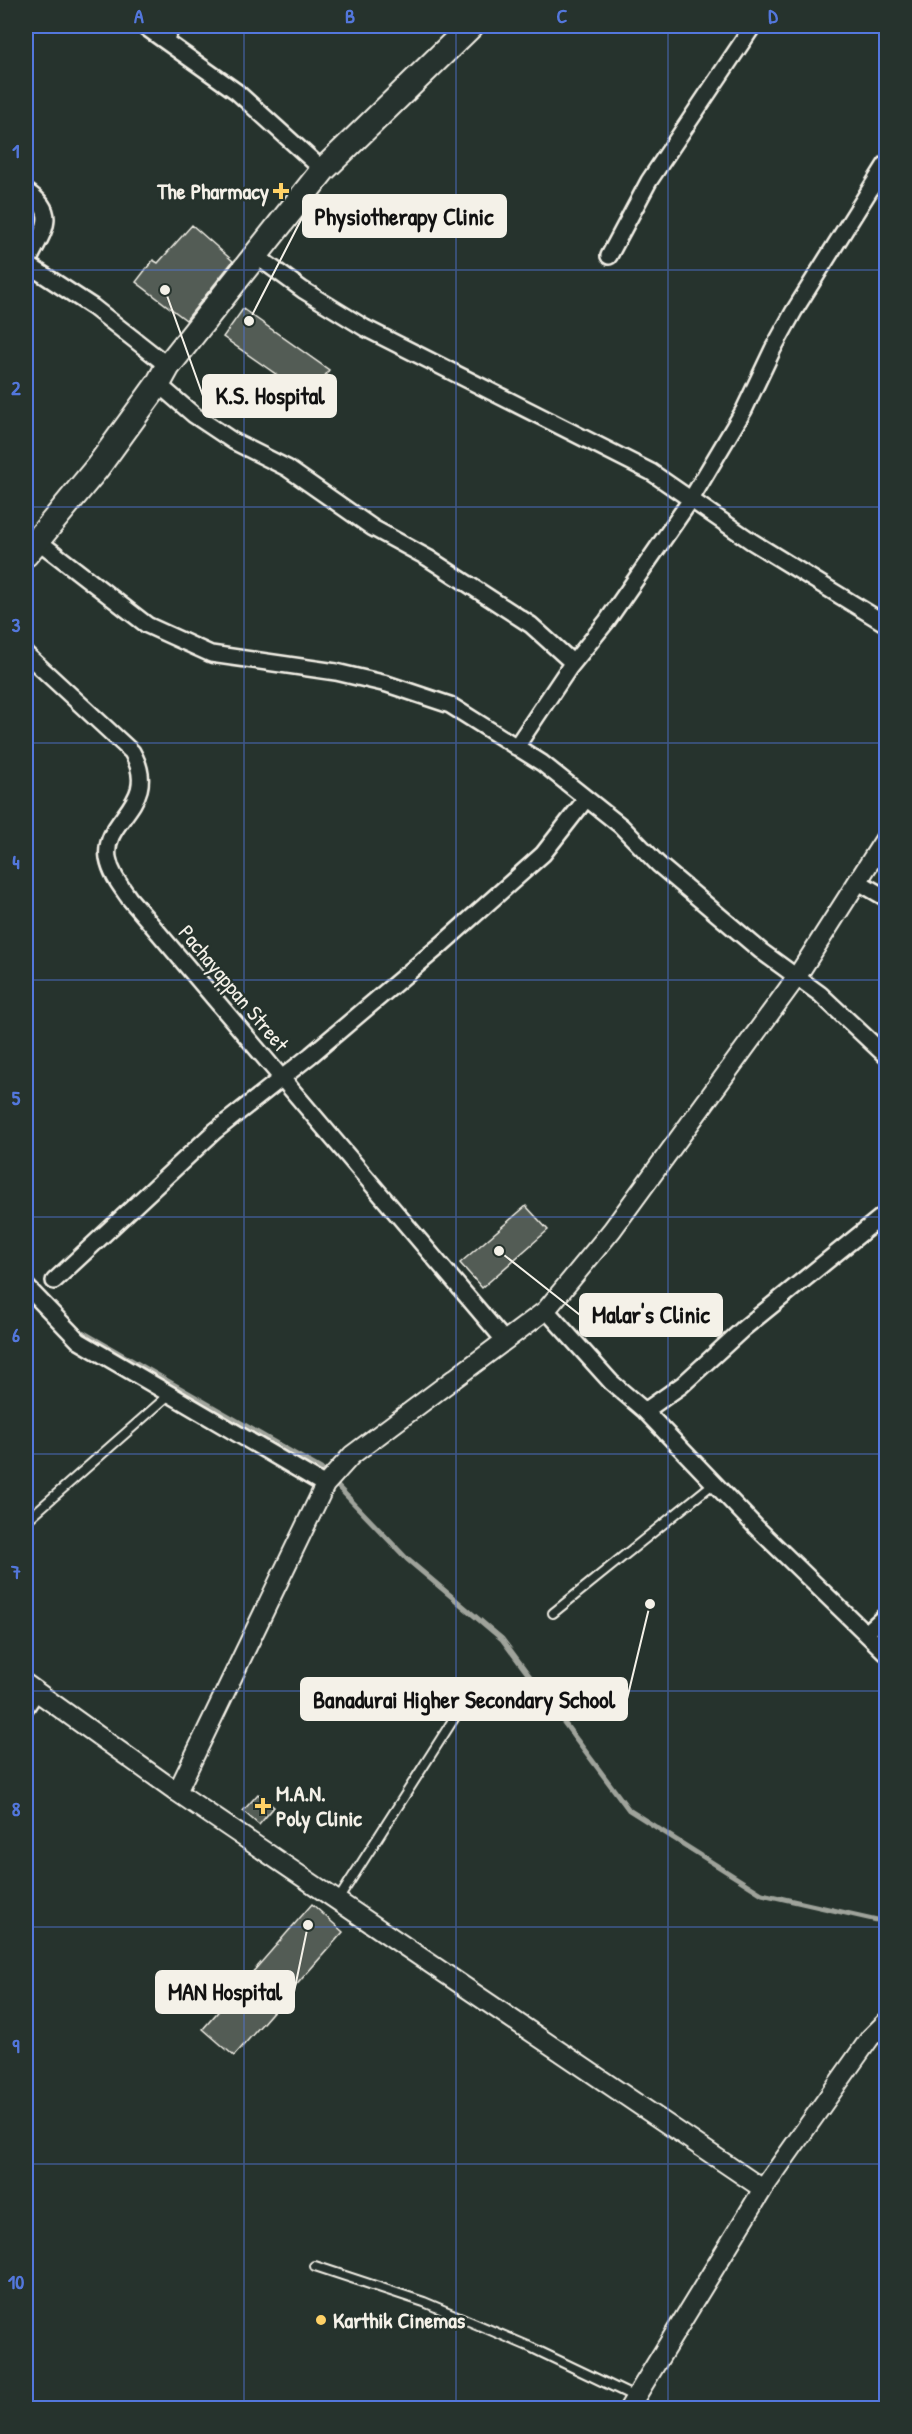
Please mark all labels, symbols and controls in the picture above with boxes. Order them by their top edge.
text: A [134,2,144,29]
text: B [345,2,355,29]
text: C [557,2,568,29]
text: D [768,2,778,29]
text: 1 [12,137,20,164]
place label: The Pharmacy [156,176,270,207]
marker: The Pharmacy [274,184,288,198]
callout: Physiotherapy Clinic [303,195,506,237]
text: Physiotherapy Clinic [315,200,494,233]
text: 2 [11,374,21,401]
callout: K.S. Hospital [203,375,336,417]
text: K.S. Hospital [215,379,325,412]
text: 3 [12,611,21,638]
text: 4 [12,848,20,875]
street label: Pachayappan Street [172,918,296,1058]
text: 5 [12,1084,21,1111]
callout: Malar's Clinic [580,1294,722,1336]
text: Malar's Clinic [592,1298,711,1330]
text: 6 [12,1321,20,1348]
text: 7 [10,1558,21,1585]
callout: Banadurai Higher Secondary School [301,1678,627,1720]
text: Banadurai Higher Secondary School [313,1683,616,1716]
place label: M.A.N. Poly Clinic [276,1778,362,1834]
text: 8 [12,1795,21,1822]
marker: M.A.N. Poly Clinic [254,1797,272,1815]
callout: MAN Hospital [156,1971,294,2013]
text: MAN Hospital [168,1975,283,2008]
text: 9 [12,2032,20,2059]
text: 10 [8,2268,24,2295]
place label: Karthik Cinemas [333,2305,466,2335]
marker: Karthik Cinemas [314,2313,328,2327]

